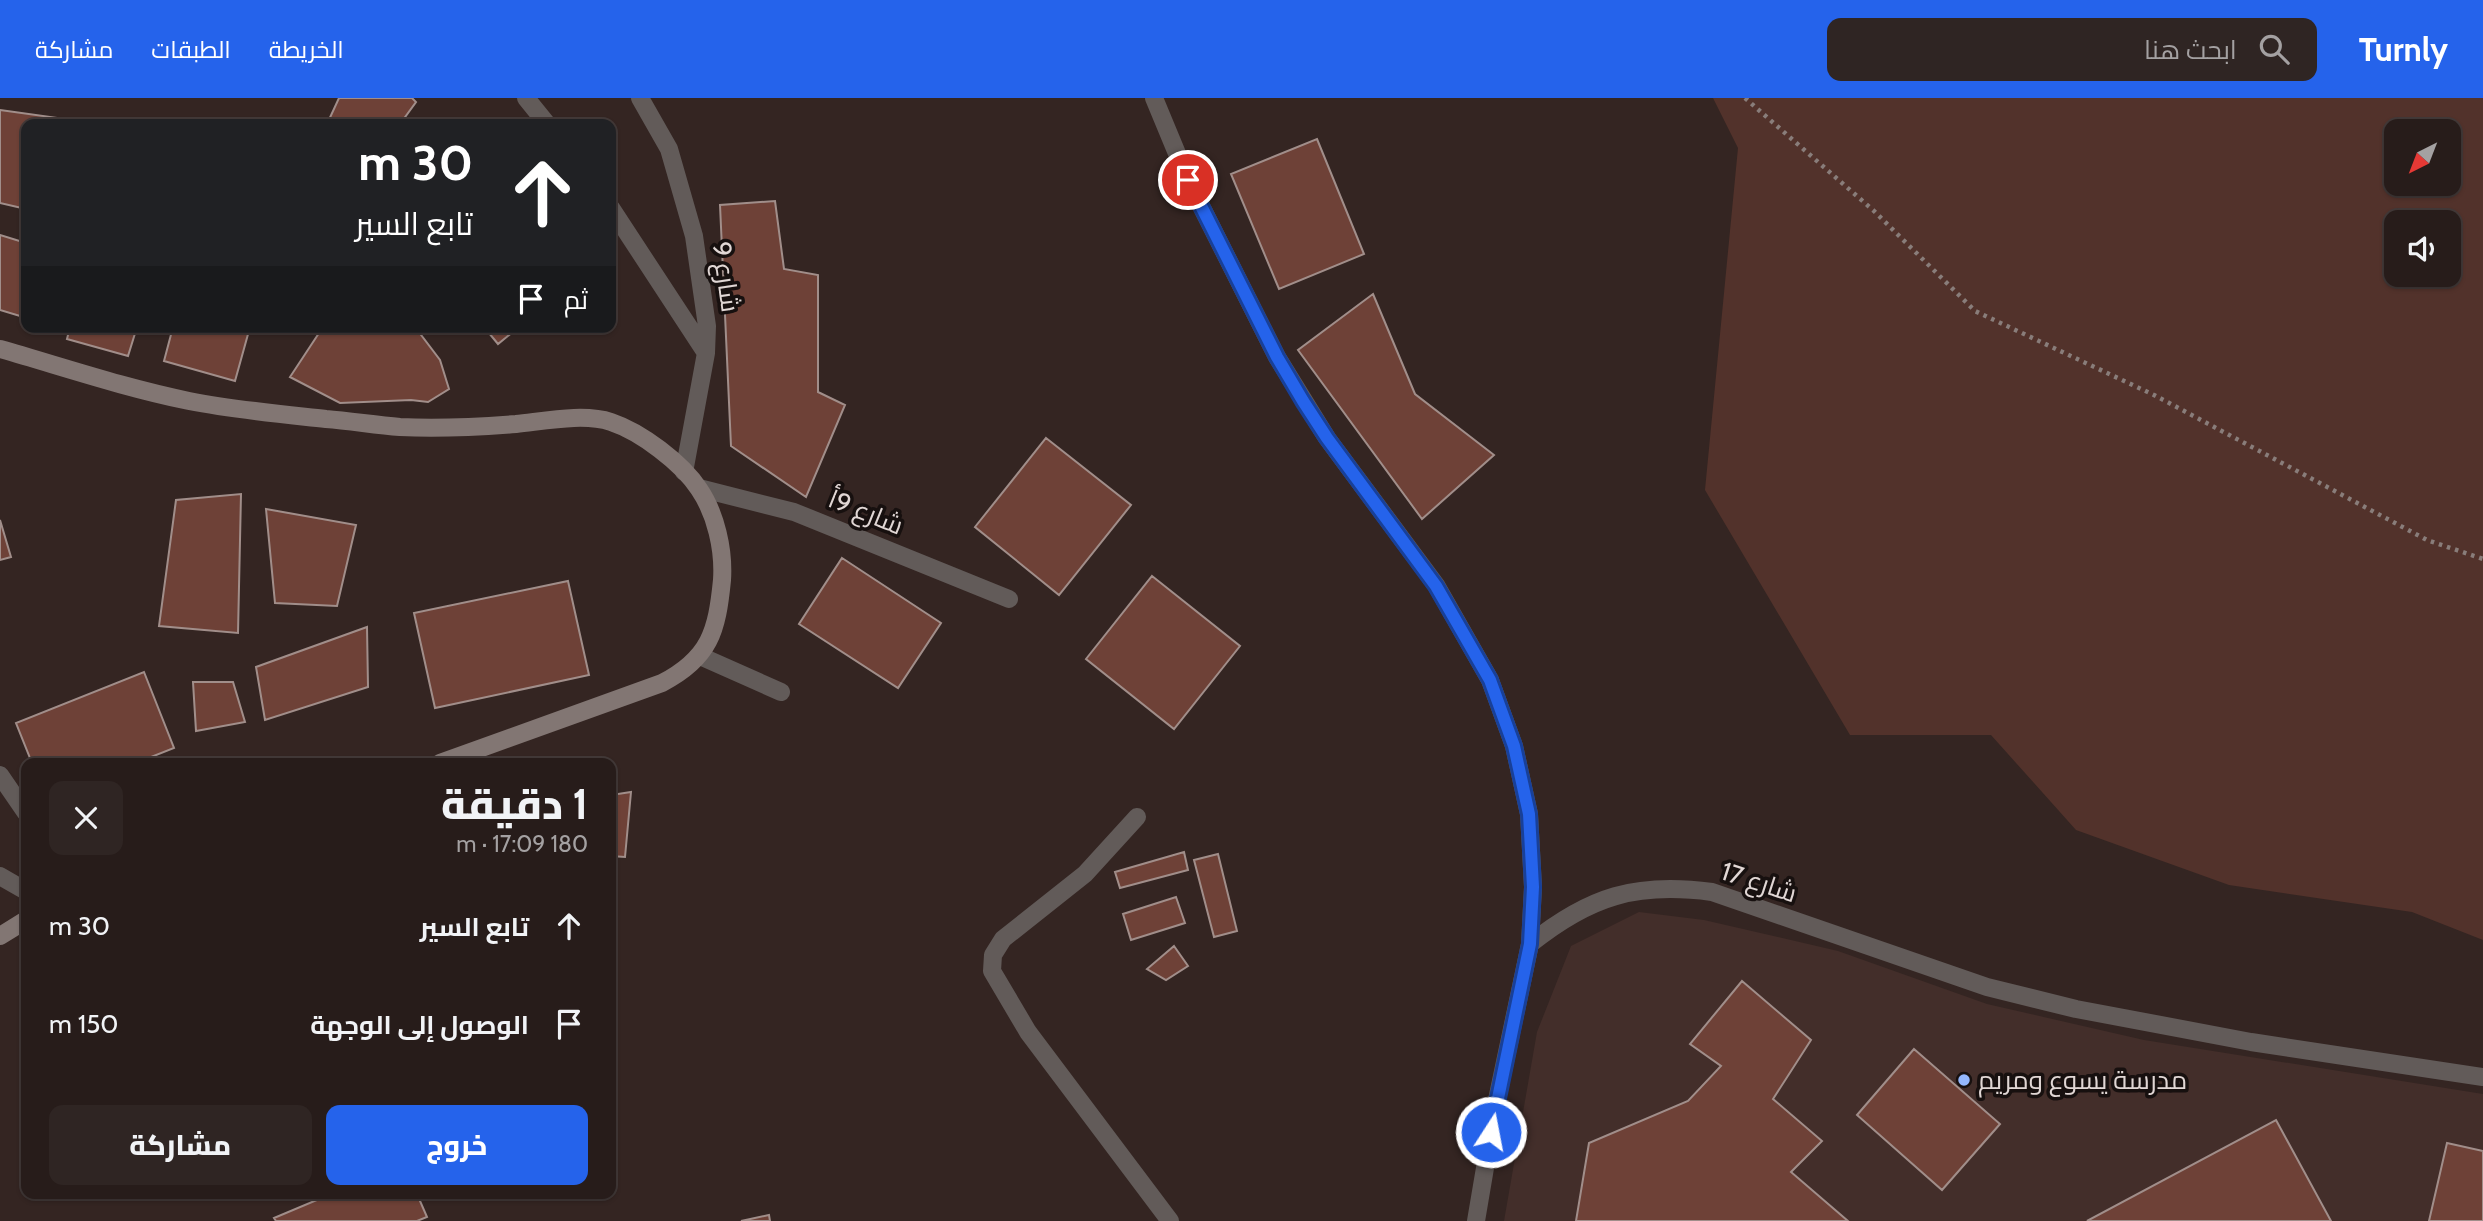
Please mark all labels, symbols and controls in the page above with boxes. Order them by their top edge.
search box [1827,18,2317,81]
text: Turnly [2359,29,2448,69]
icon: search [2255,30,2293,68]
text: ابحث هنا [2144,34,2237,66]
text: مشاركة [35,35,113,64]
text: الطبقات [151,35,231,64]
text: الخريطة [269,35,344,64]
north arrow [2384,119,2460,196]
map controls [2384,119,2461,287]
text: 30 m [358,133,473,192]
icon: ahead [497,147,588,238]
pin [1158,150,1218,210]
icon: arrive [1169,161,1207,199]
text: تابع السير [355,204,473,243]
button: sound [2384,210,2461,287]
street label: شارع 9 [704,240,747,315]
icon: arrive [512,280,550,318]
text: ثم [564,284,588,316]
street label: شارع 9أ [823,482,909,542]
text: 1 دقيقة [441,778,588,830]
button: close [49,781,123,855]
text: 180 m · 17:09 [456,830,588,858]
street label: شارع 17 [1717,855,1801,910]
icon: ahead [550,907,588,945]
text: 30 m [49,910,110,942]
text: تابع السير [420,911,529,943]
icon: arrive [550,1005,588,1043]
text: 150 m [49,1008,118,1040]
text: الوصول إلى الوجهة [310,1009,529,1041]
place label: مدرسة يسوع ومريم [1978,1064,2187,1098]
marker: مدرسة يسوع ومريم [1956,1072,1972,1088]
position arrow [1454,1095,1528,1169]
button: مشاركة [49,1105,312,1185]
button: خروج [326,1105,588,1185]

